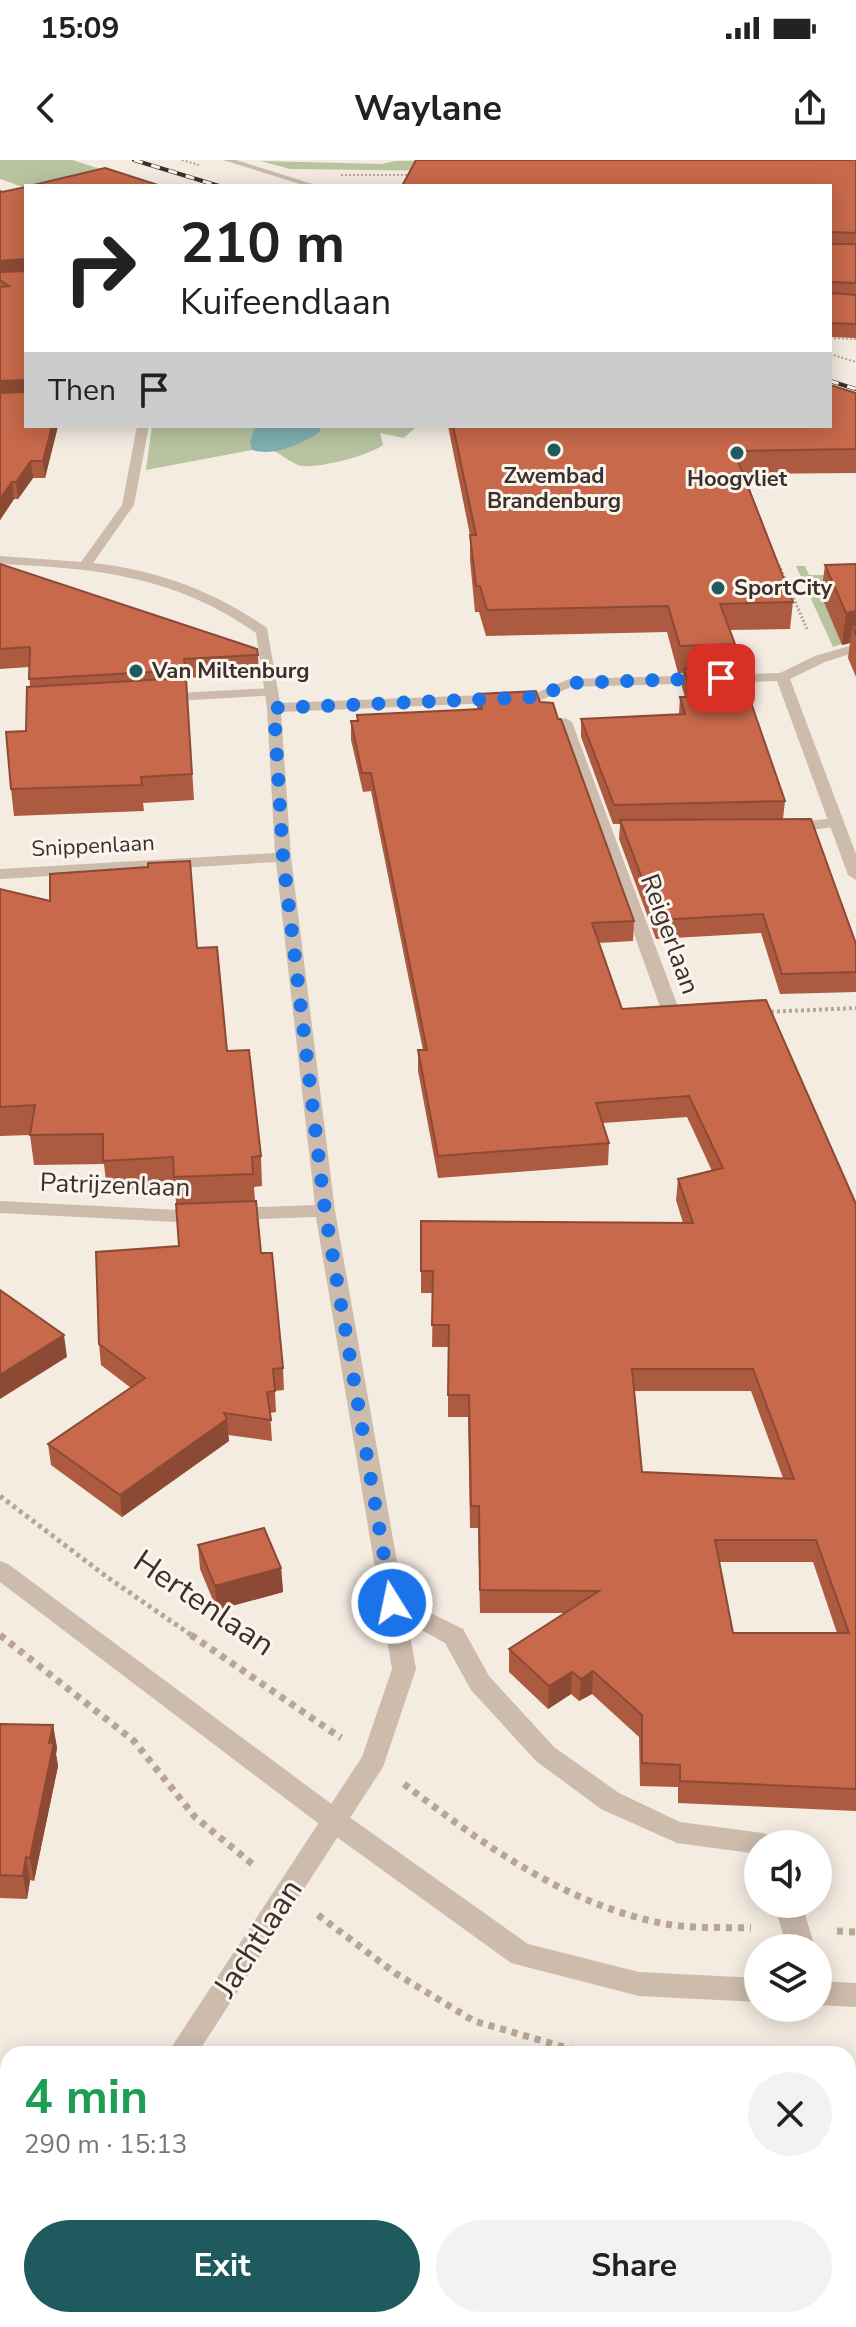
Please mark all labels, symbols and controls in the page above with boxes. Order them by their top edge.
text: 15:09 [40,8,119,49]
text: Waylane [354,84,502,133]
icon: back [24,86,68,130]
icon: share [788,86,832,130]
text: 210 m [180,205,345,282]
icon: right [48,216,152,320]
text: Kuifeendlaan [180,278,391,327]
icon: arrive [132,368,176,412]
text: Then [48,370,116,411]
marker: Zwembad Brandenburg [545,441,563,459]
marker: Hoogvliet [728,444,746,462]
place label: Zwembad Brandenburg [487,461,621,516]
place label: Hoogvliet [687,464,788,494]
place label: SportCity [734,573,833,603]
marker: SportCity [709,579,727,597]
pin [687,644,755,712]
place label: Van Miltenburg [151,656,309,686]
icon: arrive [699,656,743,700]
marker: Van Miltenburg [127,662,145,680]
street label: Snippenlaan [31,828,155,864]
street label: Reigerlaan [632,869,708,999]
street label: Patrijzenlaan [39,1165,191,1205]
street label: Hertenlaan [125,1540,283,1666]
position arrow [350,1561,434,1645]
map controls [744,1830,832,2022]
button: sound [744,1830,832,1918]
street label: Jachtlaan [203,1870,312,2006]
button: layers [744,1934,832,2022]
text: 4 min [24,2064,148,2130]
button: close [748,2072,832,2156]
text: 290 m · 15:13 [24,2127,187,2162]
button: Exit [24,2220,420,2312]
button: Share [436,2220,832,2312]

